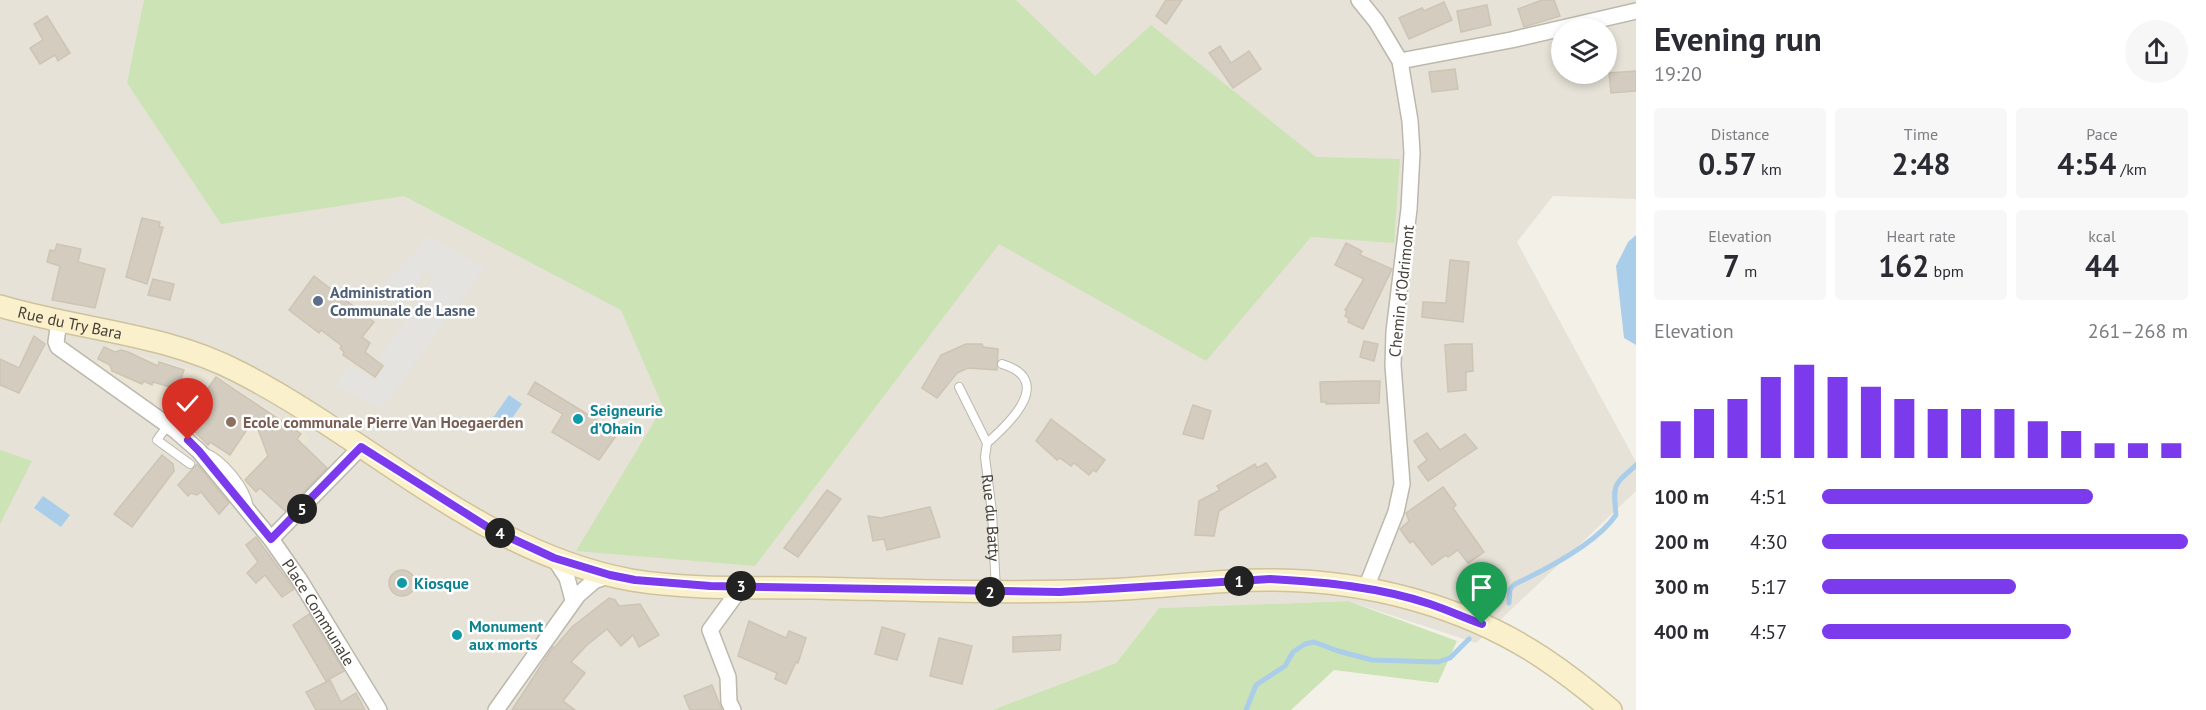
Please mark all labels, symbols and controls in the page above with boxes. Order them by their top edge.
text: Evening run [1654,17,1822,60]
map controls [1551,18,1617,84]
button: layers [1551,18,1617,84]
button: share [2125,20,2188,83]
text: 19:20 [1654,61,1702,87]
text: Distance [1711,124,1769,144]
text: Time [1904,124,1938,144]
text: Pace [2086,124,2118,144]
text: 0.57 [1698,144,1757,183]
text: 2:48 [1891,144,1951,183]
text: 4:54 [2057,144,2116,183]
text: km [1757,159,1782,179]
text: /km [2116,159,2147,179]
street label: Chemin d'Odrimont [1384,223,1418,358]
text: Elevation [1708,226,1772,246]
text: Heart rate [1886,226,1956,246]
text: kcal [2088,226,2116,246]
text: 7 [1723,246,1740,285]
text: 162 [1878,246,1929,285]
text: 44 [2085,246,2119,285]
text: m [1740,261,1757,281]
text: bpm [1929,261,1964,281]
place label: Administration Communale de Lasne [330,282,475,320]
marker: Administration Communale de Lasne [311,294,325,308]
street label: Rue du Try Bara [16,301,124,343]
text: Elevation [1654,318,1734,344]
text: 261–268 m [2088,318,2188,344]
pin [162,378,213,440]
icon: check [171,387,204,420]
place label: Seigneurie d’Ohain [590,400,663,438]
place label: Ecole communale Pierre Van Hoegaerden [243,412,523,432]
marker: Seigneurie d’Ohain [571,412,585,426]
marker: Ecole communale Pierre Van Hoegaerden [224,415,238,429]
street label: Rue du Batty [977,473,1005,563]
text: 100 m [1654,484,1709,510]
text: 4:51 [1750,484,1787,510]
pin: 5 [287,494,317,524]
text: 5 [297,499,307,519]
pin: 4 [485,518,515,548]
text: 4 [495,523,505,543]
text: 200 m [1654,529,1709,555]
text: 4:30 [1750,529,1787,555]
street label: Place Communale [278,555,359,669]
pin [1456,562,1507,624]
pin: 1 [1224,566,1254,596]
pin: 3 [726,571,756,601]
text: 1 [1234,571,1244,591]
icon: arrive [1465,571,1498,604]
place label: Kiosque [414,573,469,593]
text: 300 m [1654,574,1709,600]
text: 5:17 [1750,574,1787,600]
marker: Kiosque [395,576,409,590]
text: 3 [736,576,746,596]
pin: 2 [975,577,1005,607]
text: 2 [985,582,995,602]
place label: Monument aux morts [469,616,543,654]
text: 400 m [1654,619,1709,645]
text: 4:57 [1750,619,1787,645]
marker: Monument aux morts [450,628,464,642]

